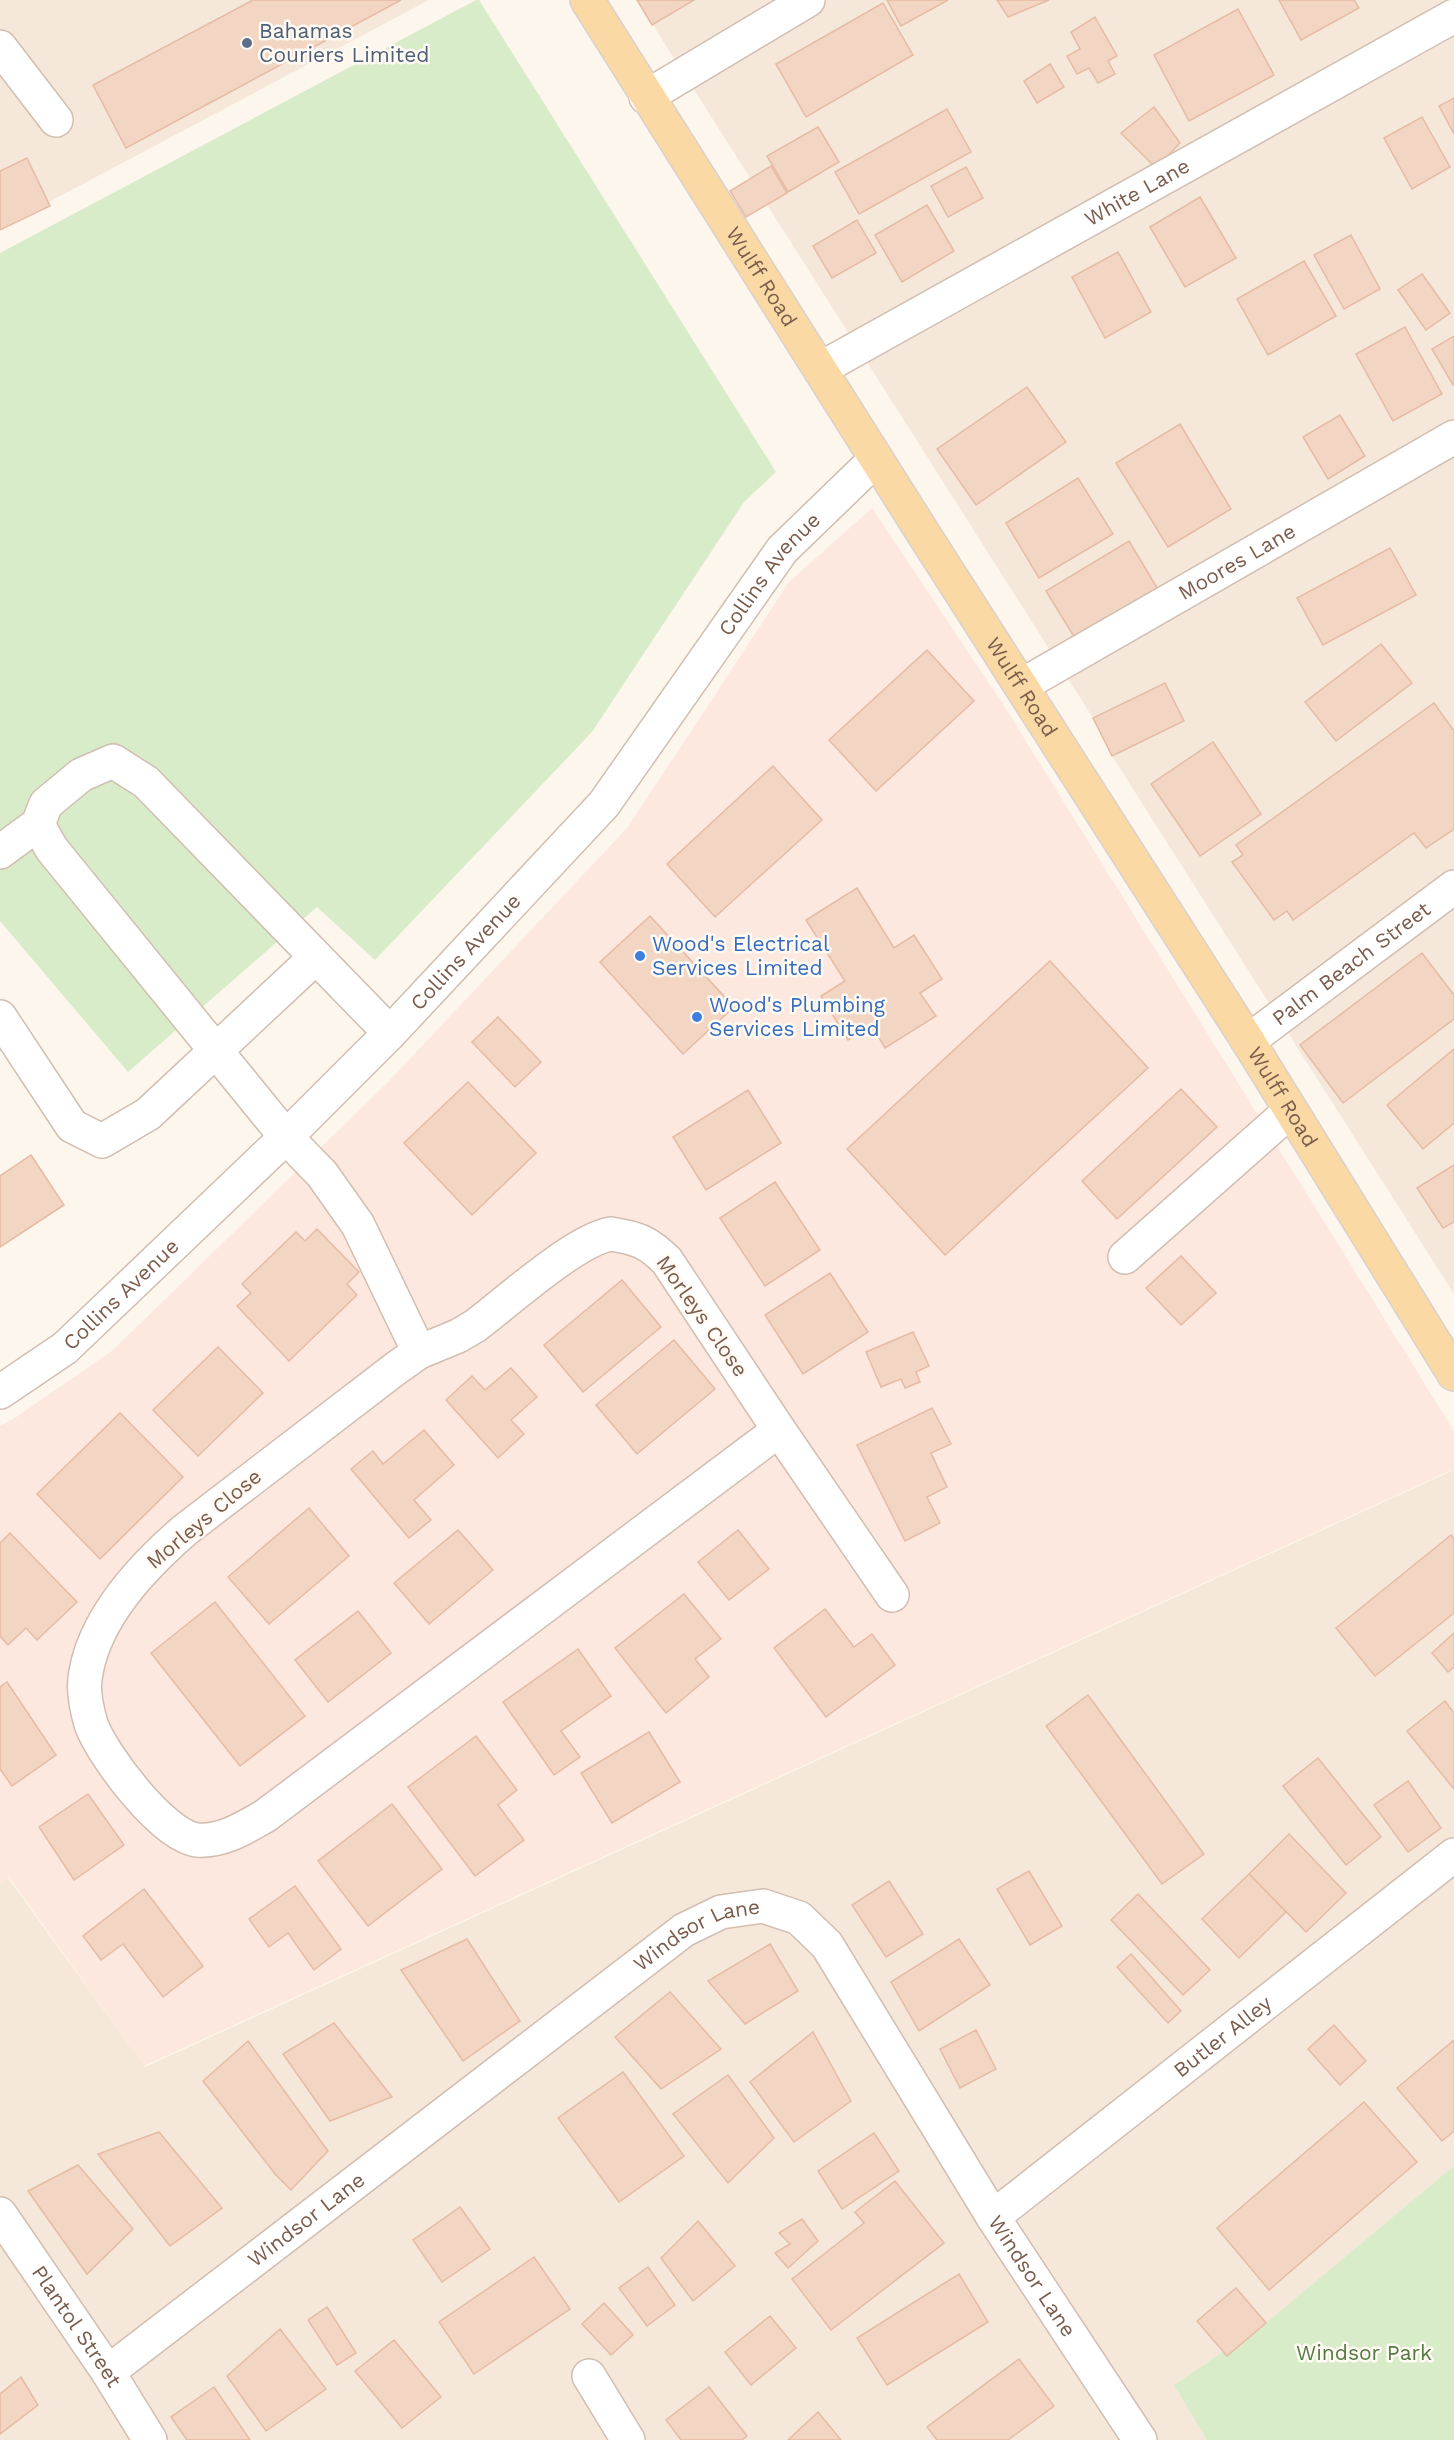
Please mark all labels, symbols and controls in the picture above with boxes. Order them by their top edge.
place label: Bahamas Couriers Limited [259,18,429,67]
marker: Bahamas Couriers Limited [240,36,254,50]
street label: White Lane [1080,153,1194,231]
street label: Wulff Road [721,222,803,331]
street label: Collins Avenue [713,507,825,640]
street label: Moores Lane [1174,518,1300,605]
street label: Wulff Road [981,632,1063,741]
street label: Collins Avenue [405,888,526,1015]
street label: Palm Beach Street [1267,896,1435,1031]
place label: Wood's Electrical Services Limited [652,931,830,980]
marker: Wood's Electrical Services Limited [633,949,647,963]
place label: Wood's Plumbing Services Limited [709,992,886,1041]
marker: Wood's Plumbing Services Limited [690,1010,704,1024]
street label: Wulff Road [1243,1042,1324,1152]
street label: Collins Avenue [58,1233,184,1355]
street label: Morleys Close [651,1250,753,1381]
street label: Morleys Close [141,1463,266,1574]
street label: Windsor Lane [628,1894,761,1976]
street label: Butler Alley [1168,1990,1276,2082]
street label: Windsor Lane [243,2167,369,2272]
street label: Windsor Lane [983,2210,1082,2341]
street label: Plantol Street [27,2261,127,2392]
park label: Windsor Park [1296,2340,1432,2365]

